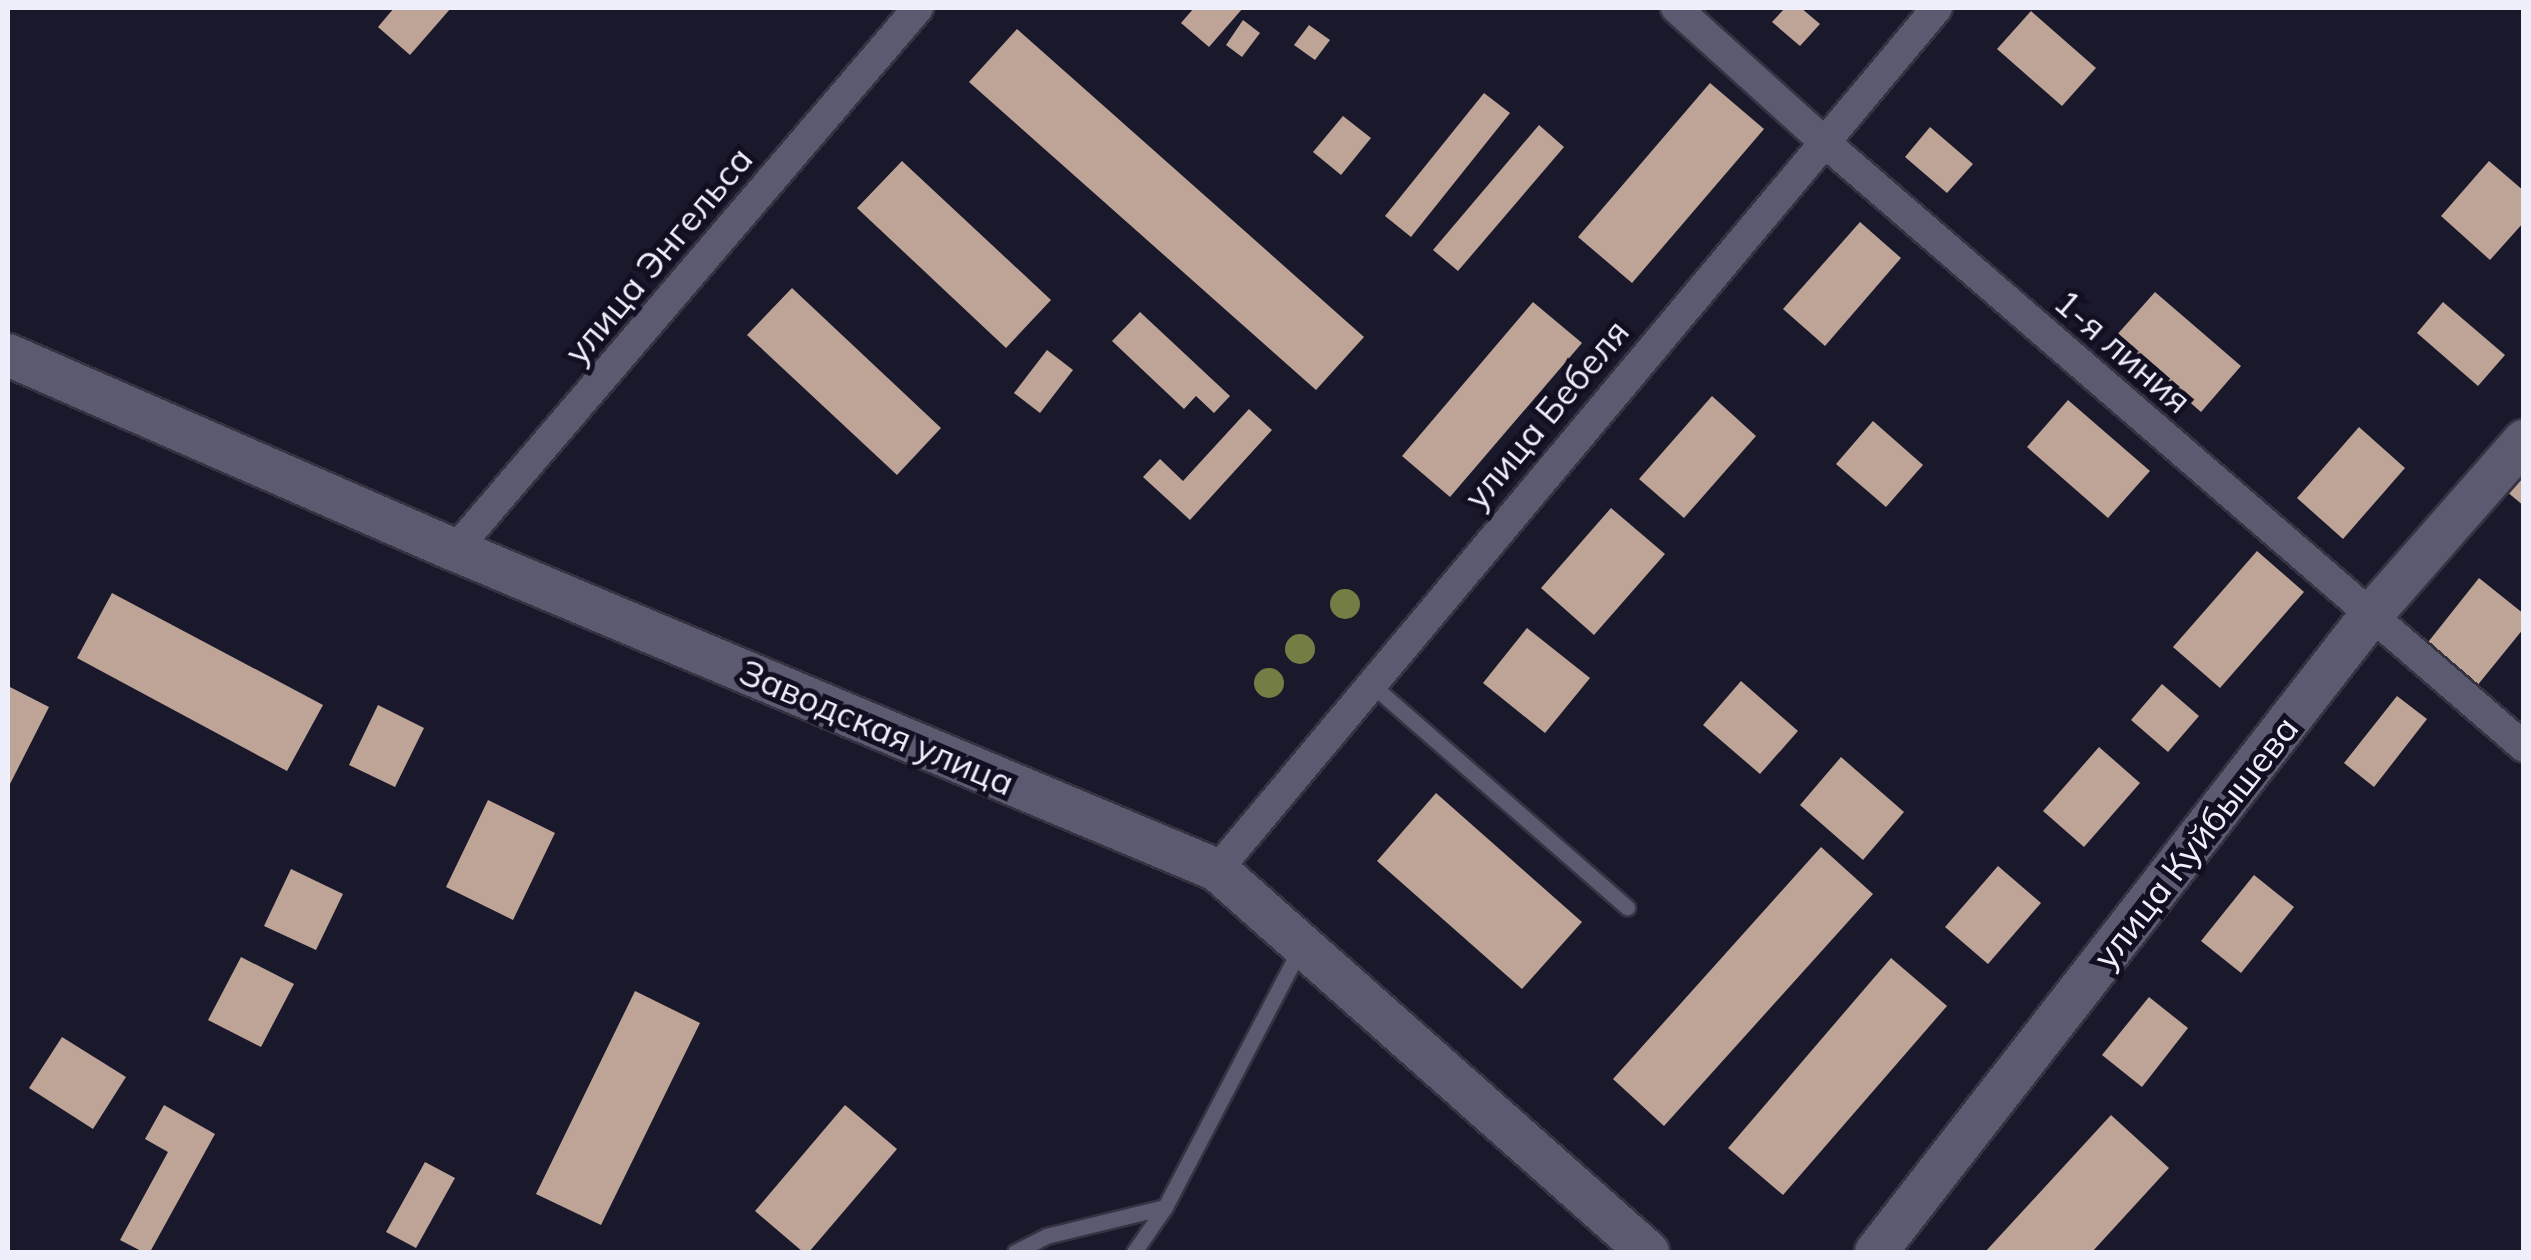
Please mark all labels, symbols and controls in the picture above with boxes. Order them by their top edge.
street label: улица Энгельса [555,138,761,372]
street label: 1-я линия [2046,280,2200,422]
street label: улица Бебеля [1455,311,1637,517]
street label: Заводская улица [734,650,1020,804]
street label: улица Куйбышева [2084,708,2306,976]

